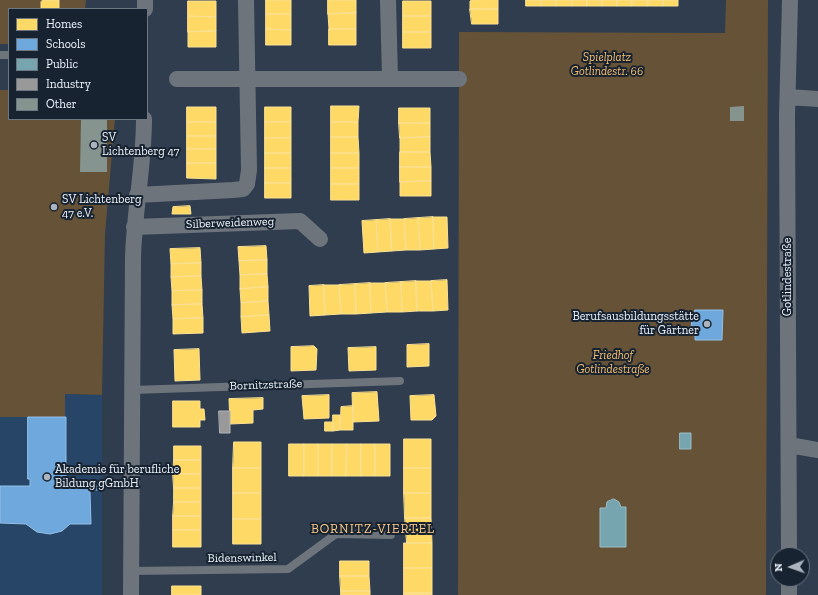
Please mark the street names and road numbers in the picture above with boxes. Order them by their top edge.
street label: Silberweidenweg [186,214,274,232]
street label: Gotlindestraße [781,238,795,316]
street label: Bornitzstraße [229,377,303,393]
street label: Bidenswinkel [207,550,277,566]

